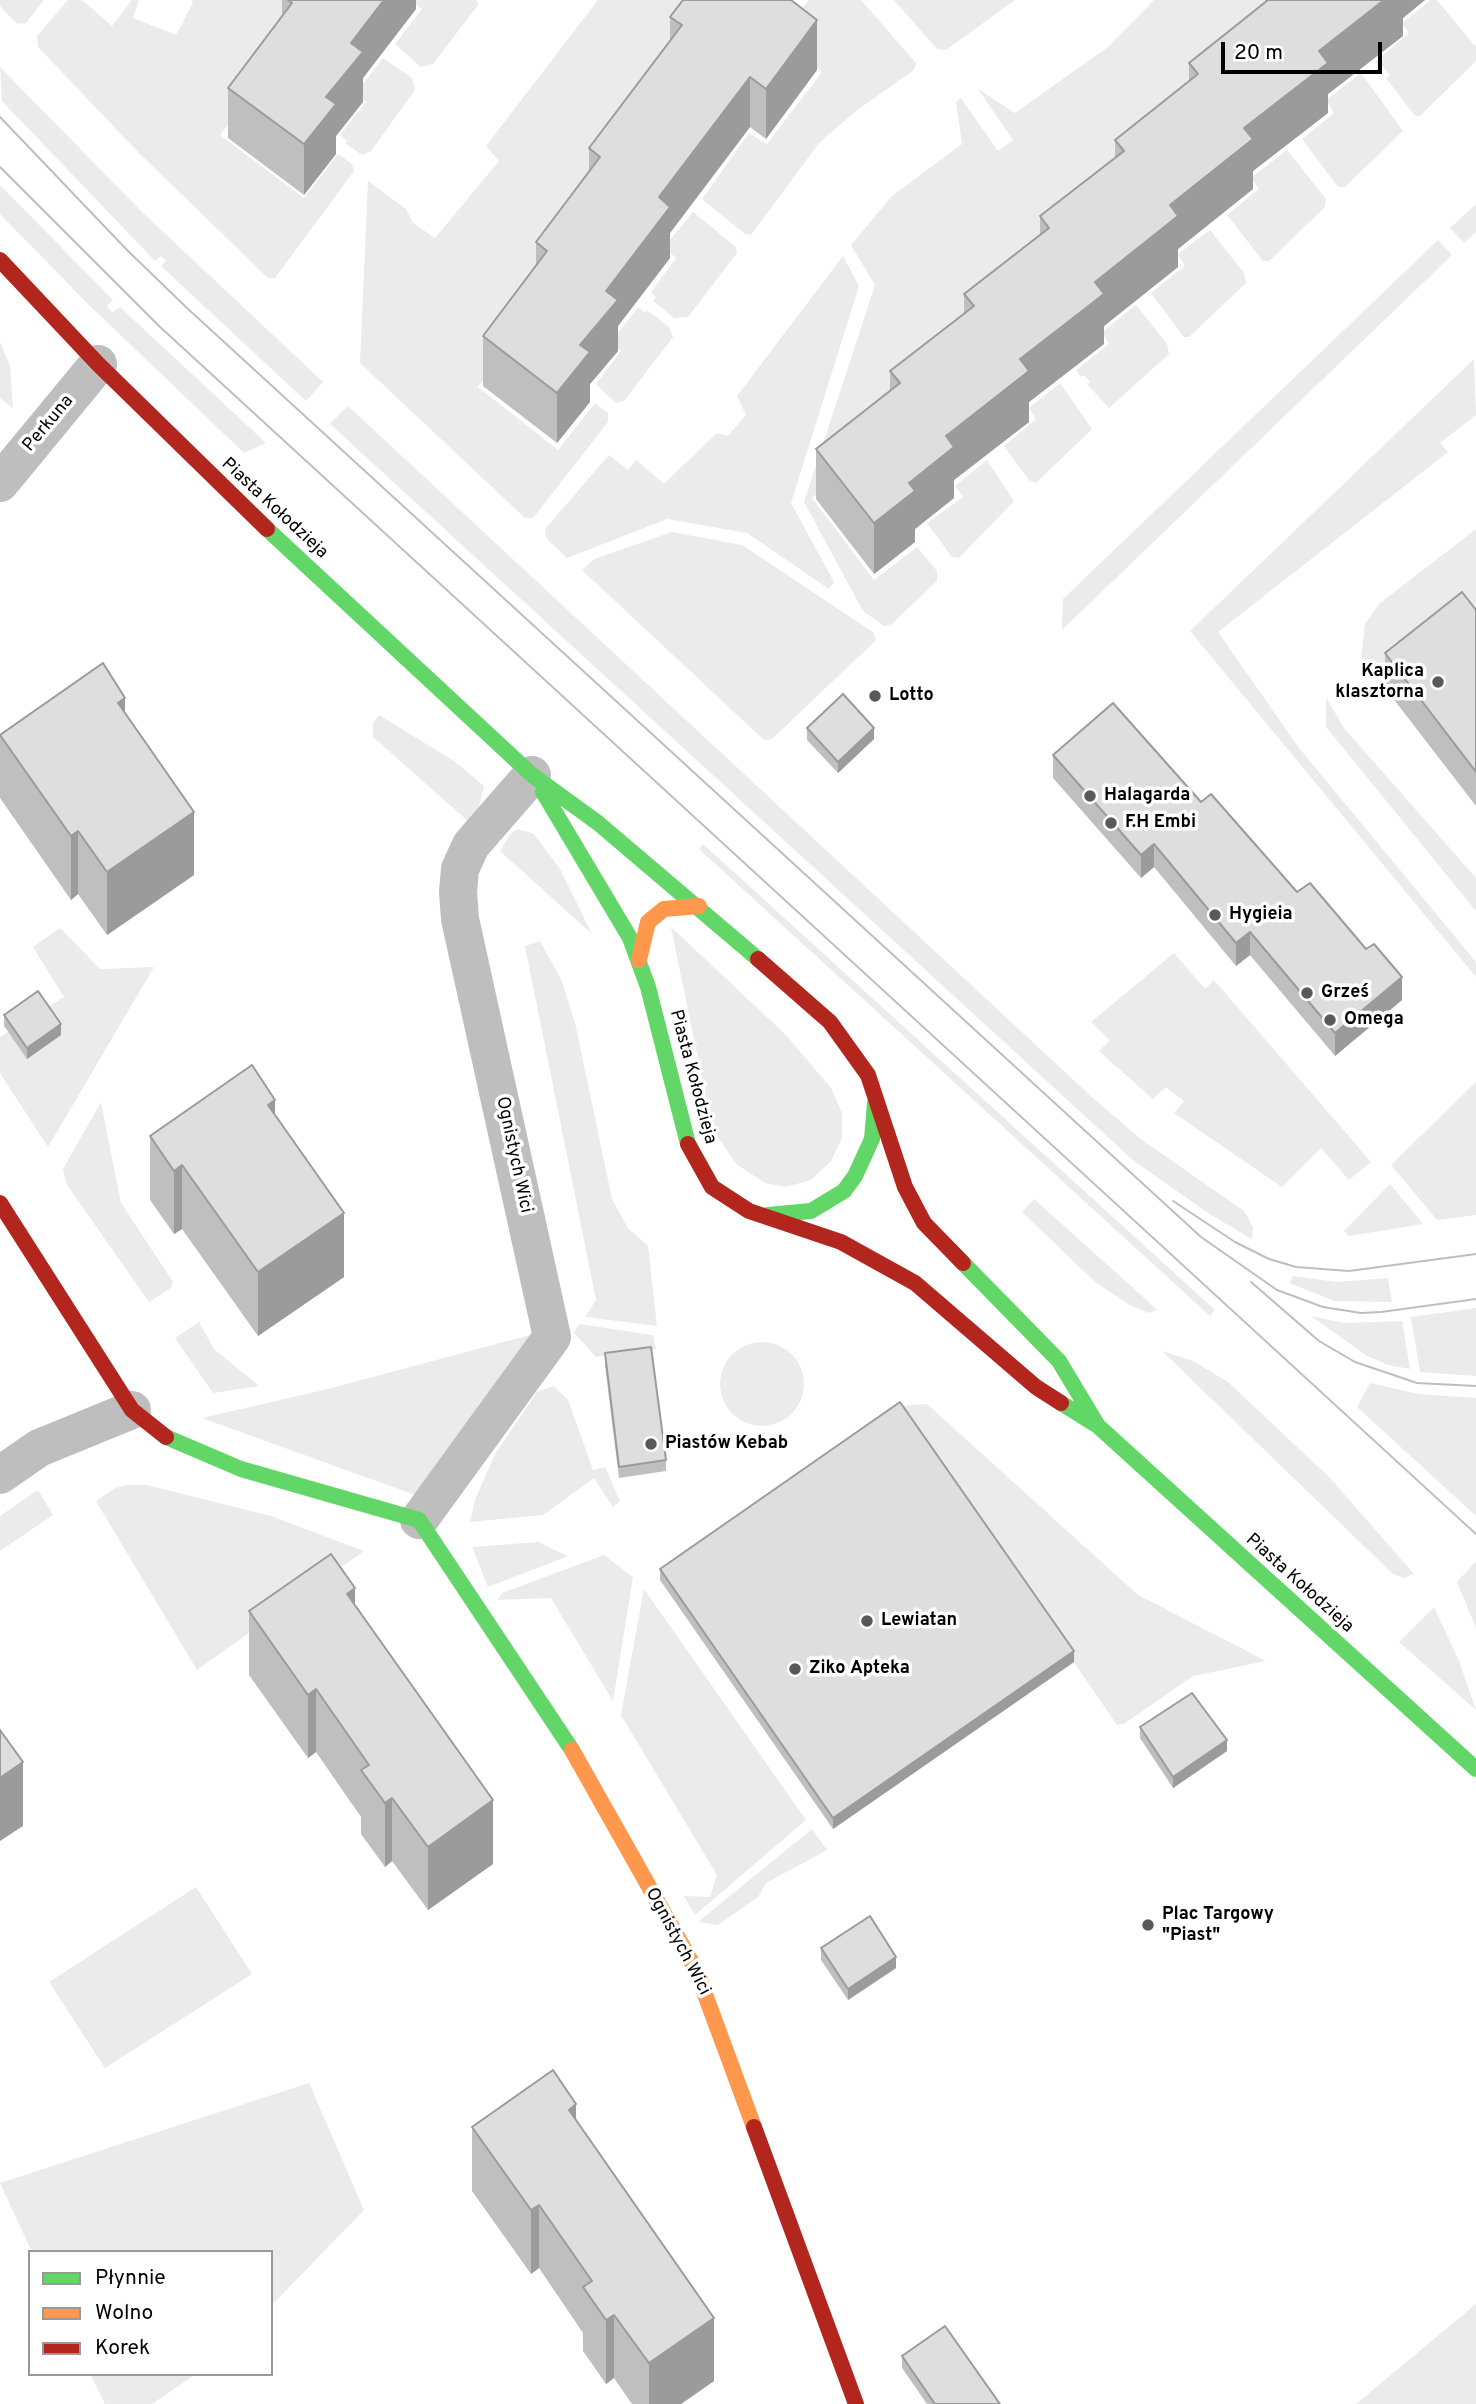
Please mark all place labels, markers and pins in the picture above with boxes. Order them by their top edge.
place label: Kaplica klasztorna [1335,661,1424,704]
marker: Kaplica klasztorna [1430,674,1446,690]
place label: Lotto [889,685,934,707]
marker: Lotto [867,688,883,704]
place label: Halagarda [1104,785,1190,807]
marker: Halagarda [1082,788,1098,804]
place label: F.H Embi [1125,812,1196,834]
marker: F.H Embi [1103,815,1119,831]
place label: Hygieia [1229,904,1293,926]
marker: Hygieia [1207,907,1223,923]
place label: Grześ [1321,982,1369,1004]
marker: Grześ [1299,985,1315,1001]
place label: Omega [1344,1009,1404,1031]
marker: Omega [1322,1012,1338,1028]
place label: Piastów Kebab [665,1433,788,1455]
marker: Piastów Kebab [643,1436,659,1452]
place label: Lewiatan [881,1610,957,1632]
marker: Lewiatan [859,1613,875,1629]
place label: Ziko Apteka [809,1658,910,1680]
marker: Ziko Apteka [787,1661,803,1677]
place label: Plac Targowy "Piast" [1162,1904,1274,1946]
marker: Plac Targowy "Piast" [1140,1917,1156,1933]

